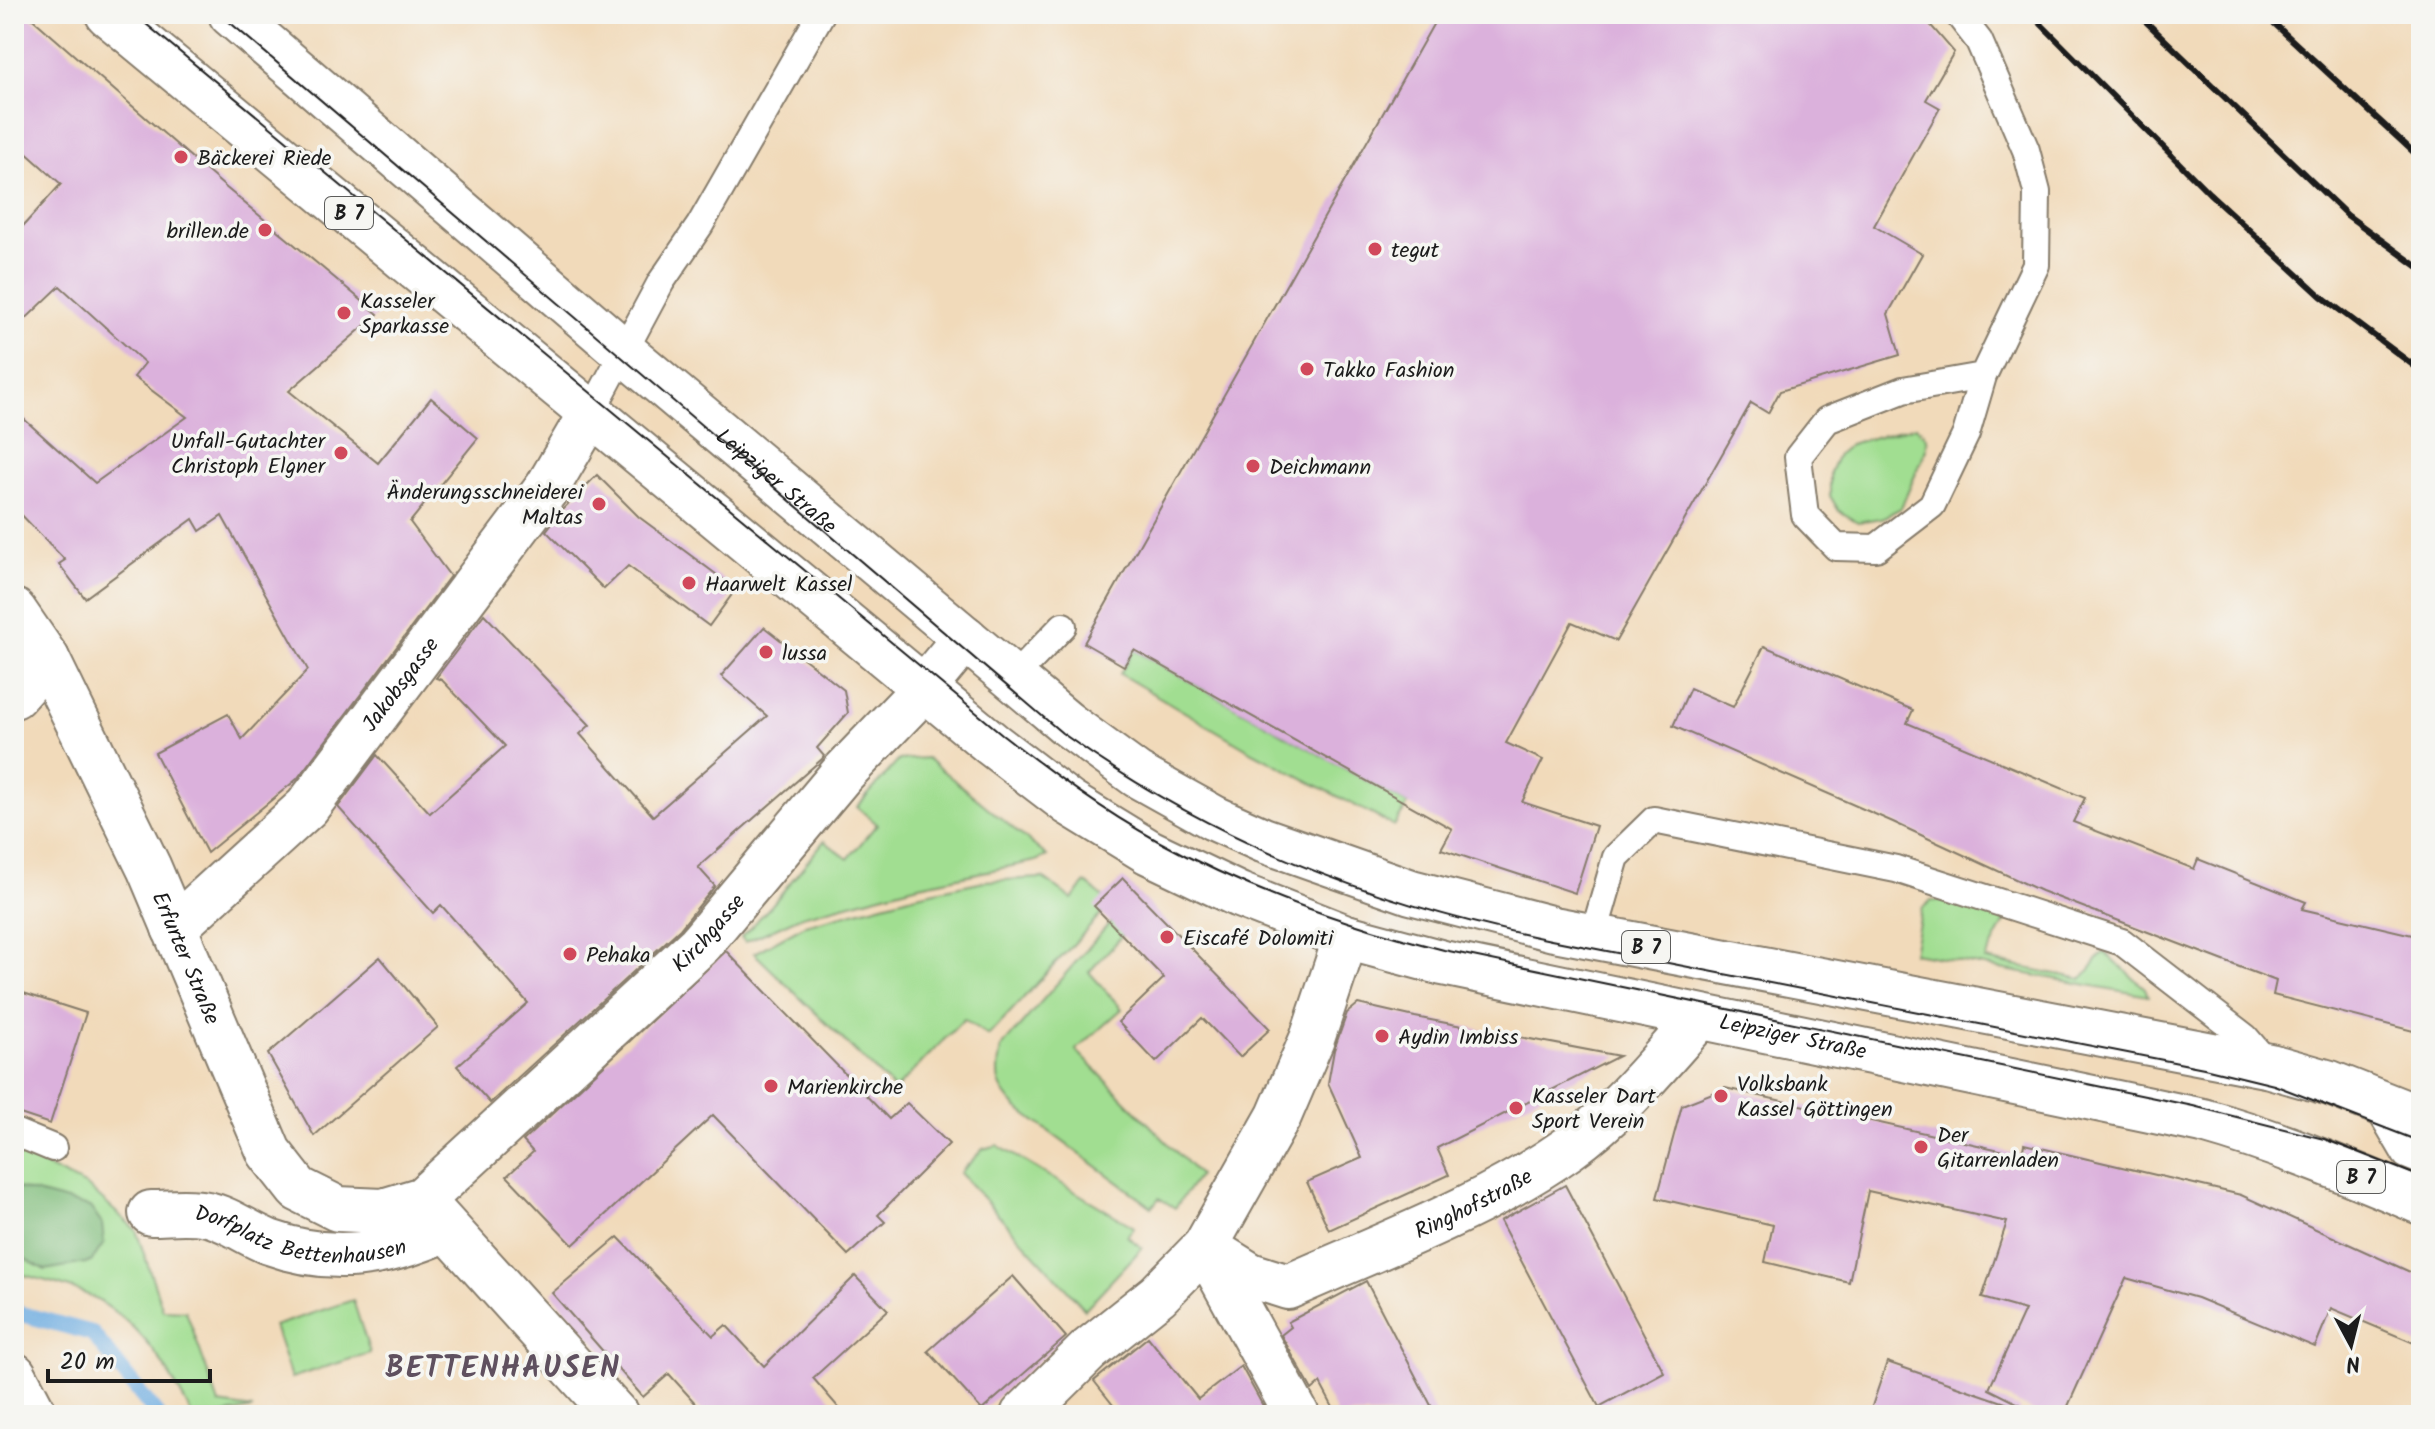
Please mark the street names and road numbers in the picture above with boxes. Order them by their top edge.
road number: B 7 [325,197,373,229]
street label: Leipziger Straße [707,421,844,544]
street label: Jakobsgasse [354,630,449,740]
street label: Kirchgasse [665,886,755,982]
street label: Erfurter Straße [141,887,228,1031]
road number: B 7 [1622,931,1670,963]
street label: Leipziger Straße [1716,1006,1870,1071]
street label: Ringhofstraße [1409,1160,1540,1250]
road number: B 7 [2337,1161,2385,1193]
street label: Dorfplatz Bettenhausen [192,1197,411,1275]

